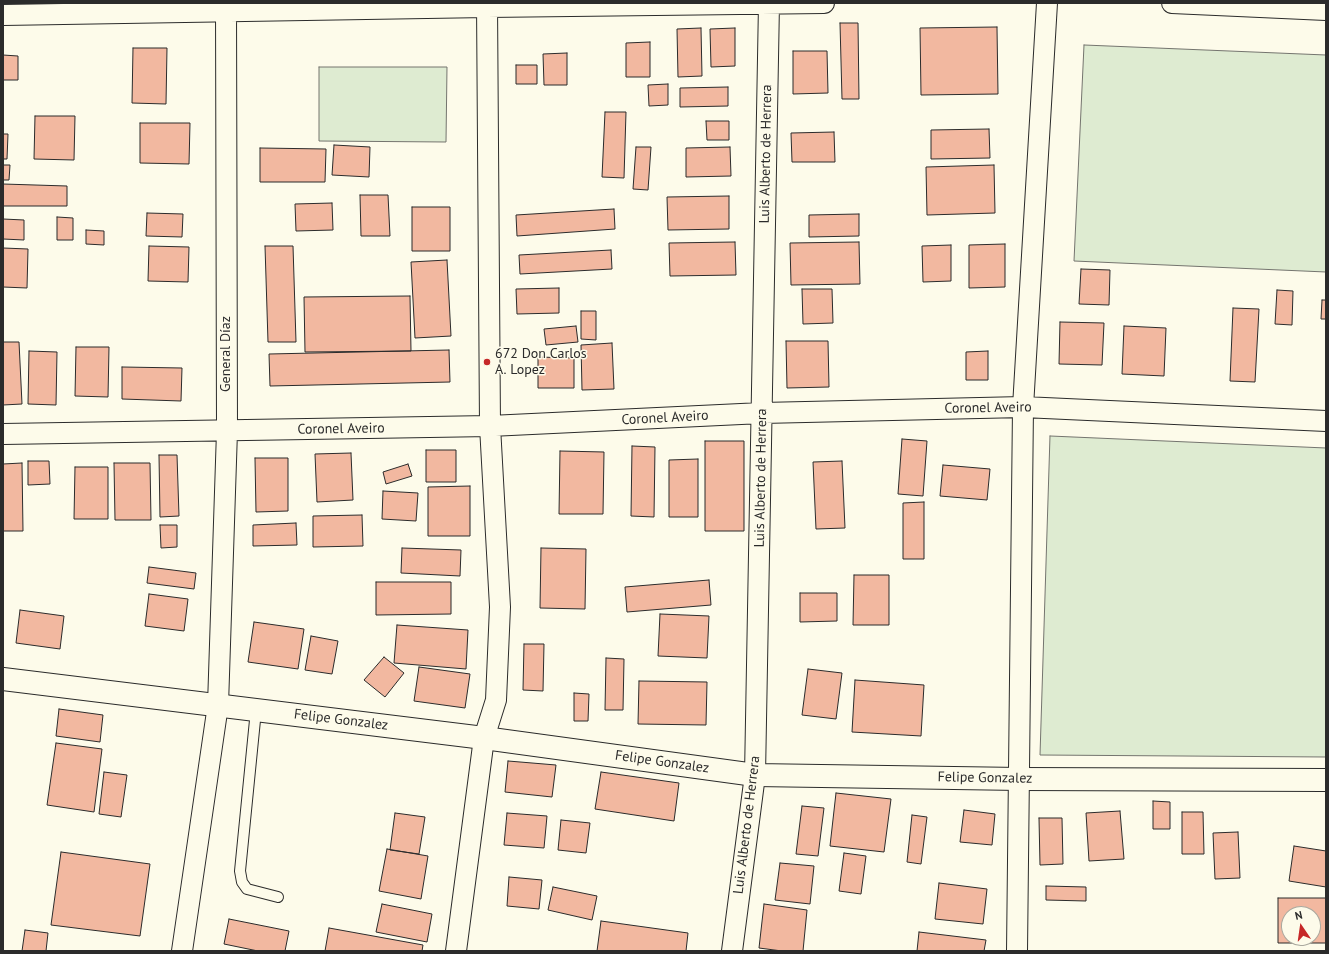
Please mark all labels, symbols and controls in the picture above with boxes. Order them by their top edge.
street label: Luis Alberto de Herrera [756,84,776,224]
street label: General Díaz [218,316,234,392]
place label: 672 Don Carlos A. Lopez [495,346,587,378]
marker: 672 Don Carlos A. Lopez [482,357,492,367]
street label: Coronel Aveiro [944,399,1032,417]
street label: Coronel Aveiro [621,407,709,429]
street label: Luis Alberto de Herrera [751,408,771,548]
street label: Coronel Aveiro [297,420,385,438]
street label: Felipe Gonzalez [293,706,389,734]
street label: Felipe Gonzalez [614,747,710,777]
street label: Luis Alberto de Herrera [730,755,764,895]
street label: Felipe Gonzalez [937,769,1033,787]
north arrow [1281,906,1321,946]
text: N [1293,908,1304,923]

